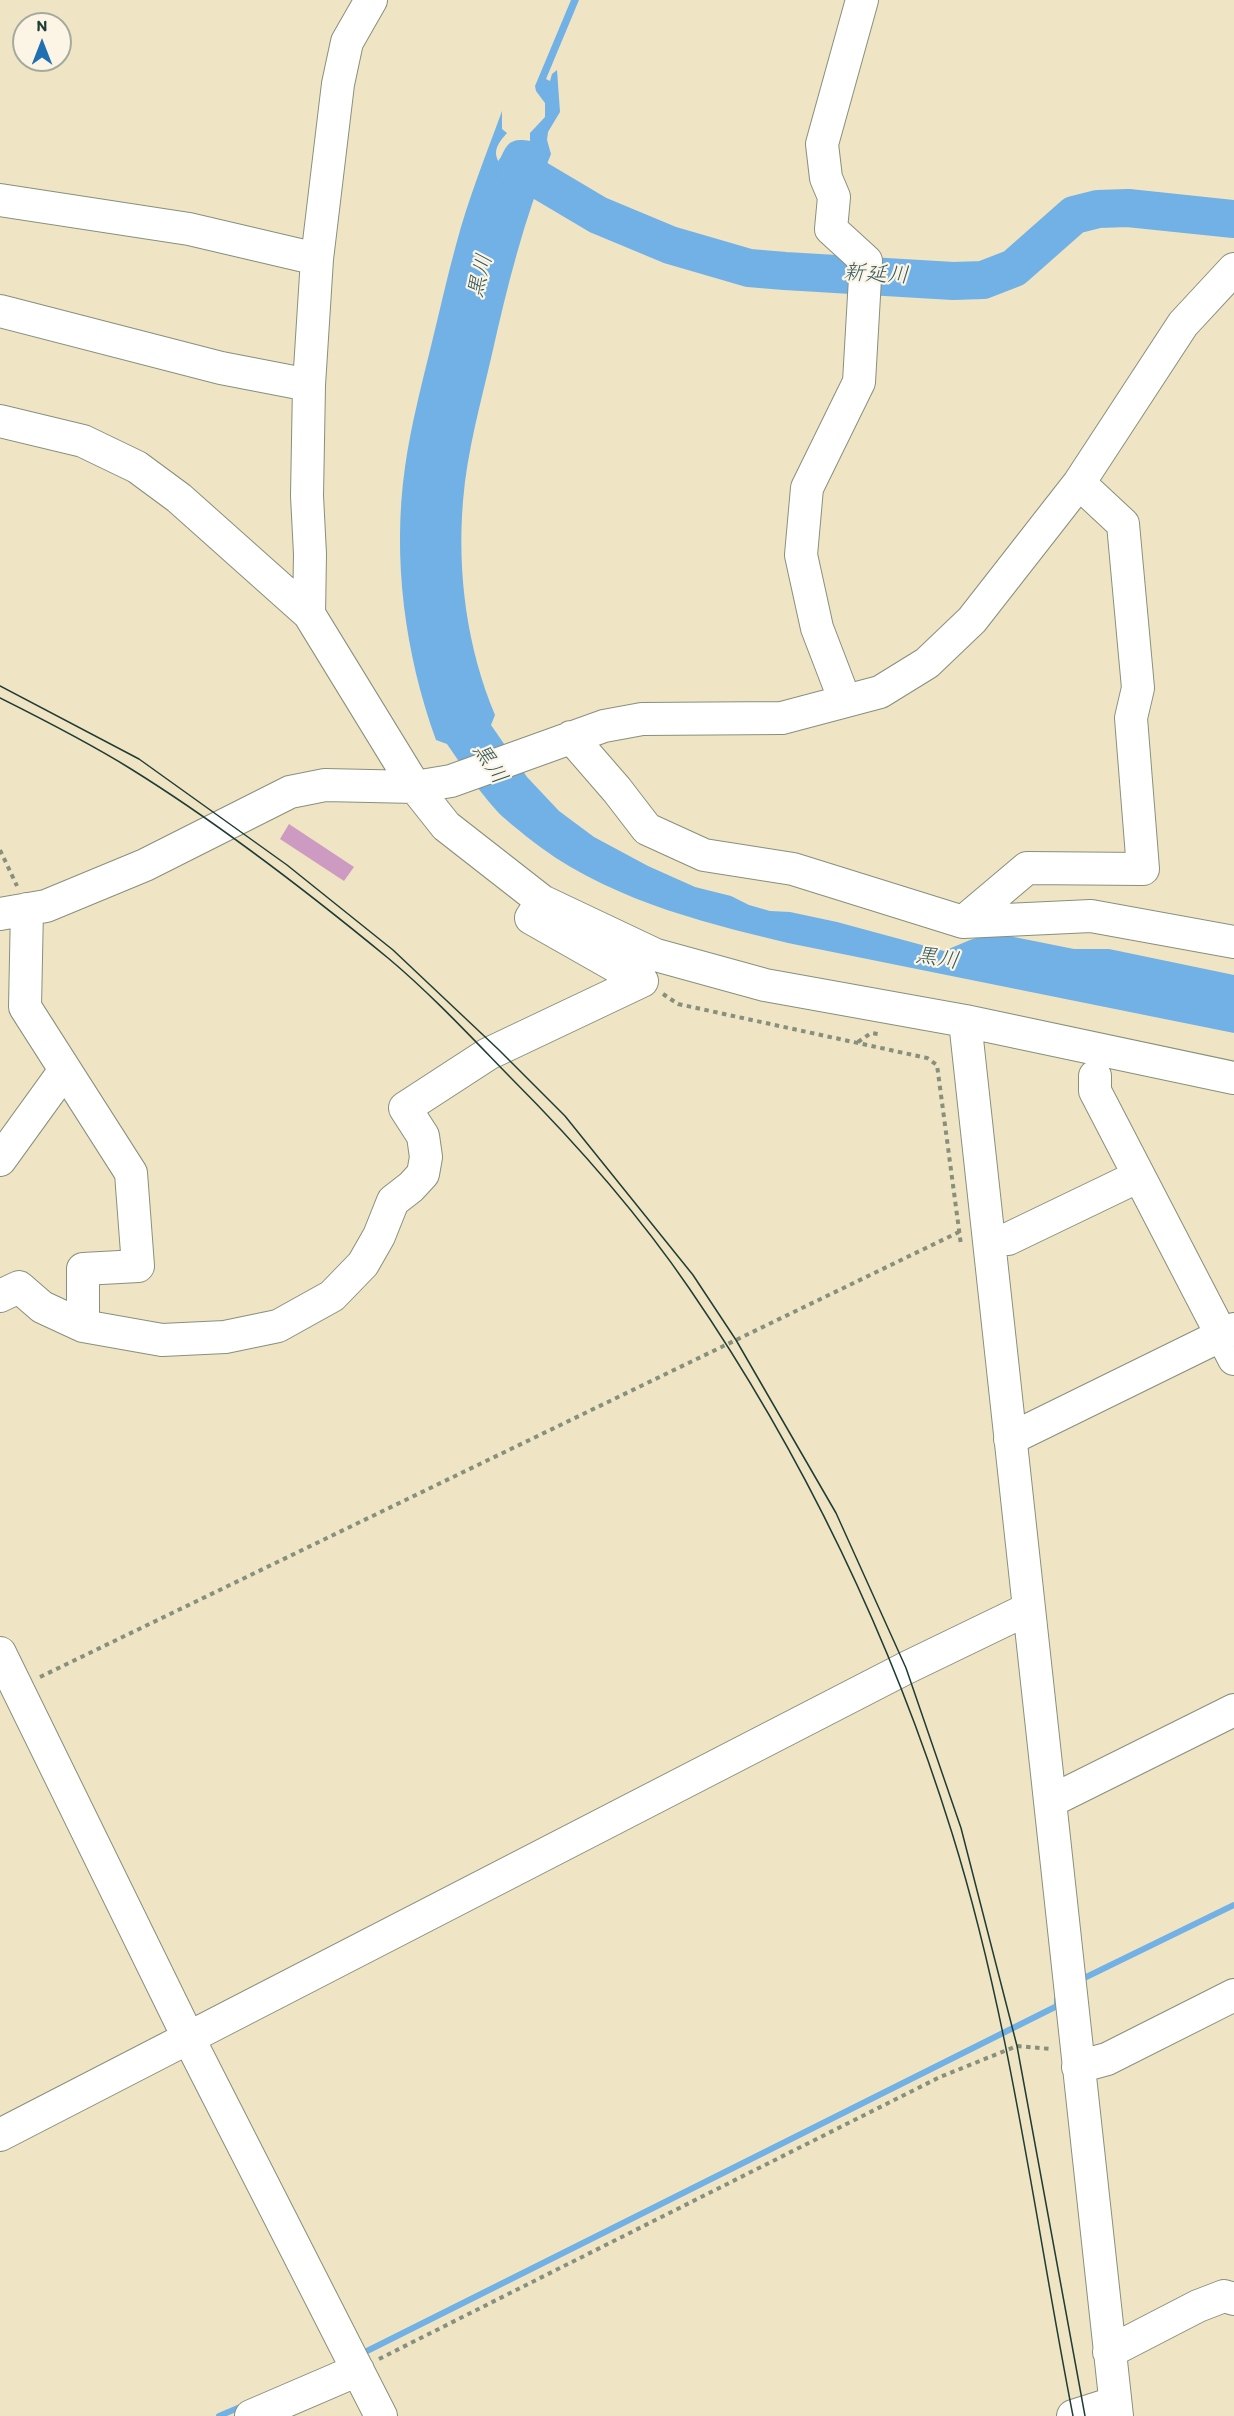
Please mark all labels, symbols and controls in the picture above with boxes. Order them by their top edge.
north arrow [12,12,72,72]
text: N [37,16,47,35]
water label: 黒川 [463,251,499,301]
water label: 新延川 [842,260,910,290]
water label: 黒川 [466,738,512,790]
water label: 黒川 [913,943,961,975]

